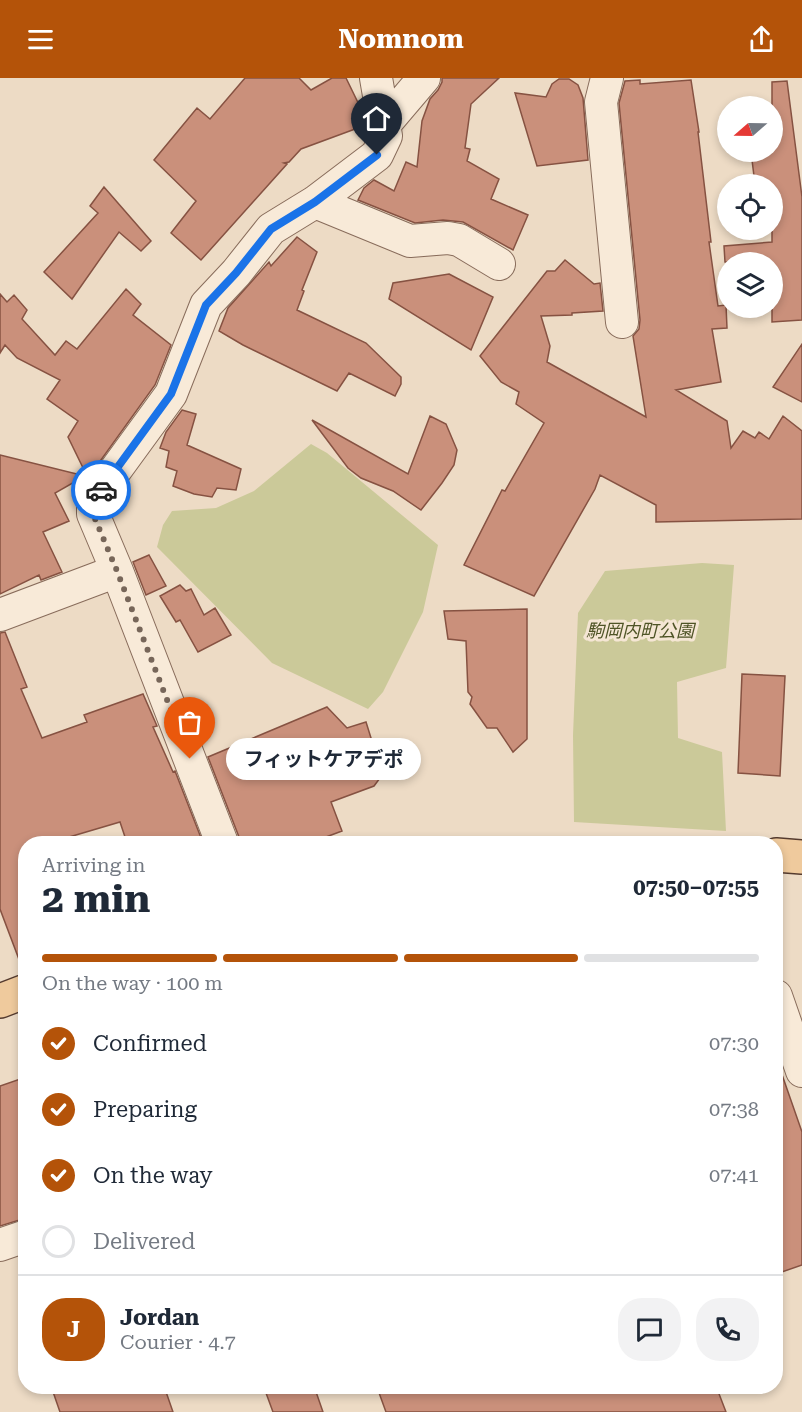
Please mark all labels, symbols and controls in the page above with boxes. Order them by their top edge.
icon: menu [24,23,57,56]
text: Nomnom [338,23,464,55]
icon: share [745,23,778,56]
pin [351,93,402,155]
north arrow [717,96,783,162]
map controls [717,96,783,318]
icon: home [360,102,393,135]
button: locate [717,174,783,240]
button: layers [717,252,783,318]
courier [71,460,131,520]
icon: car [85,474,118,507]
park label: 駒岡内町公園 [586,620,697,641]
pin [164,697,215,759]
icon: bag [173,706,206,739]
callout: フィットケアデポ [226,738,421,780]
text: フィットケアデポ [244,747,403,771]
text: Arriving in [42,853,145,877]
text: 07:50–07:55 [633,875,759,900]
text: 2 min [42,876,150,922]
text: On the way · 100 m [42,971,223,995]
icon: check [42,1027,75,1060]
text: Confirmed [93,1031,207,1056]
text: 07:30 [709,1031,759,1055]
icon: check [42,1093,75,1126]
text: Preparing [93,1097,197,1122]
text: 07:38 [709,1097,759,1121]
icon: check [42,1159,75,1192]
text: On the way [93,1163,213,1188]
text: 07:41 [709,1163,759,1187]
text: Delivered [93,1229,195,1254]
button: chat [618,1298,681,1361]
button: phone [696,1298,759,1361]
text: Jordan [120,1305,199,1330]
text: J [67,1317,80,1342]
text: Courier · 4.7 [120,1330,236,1354]

